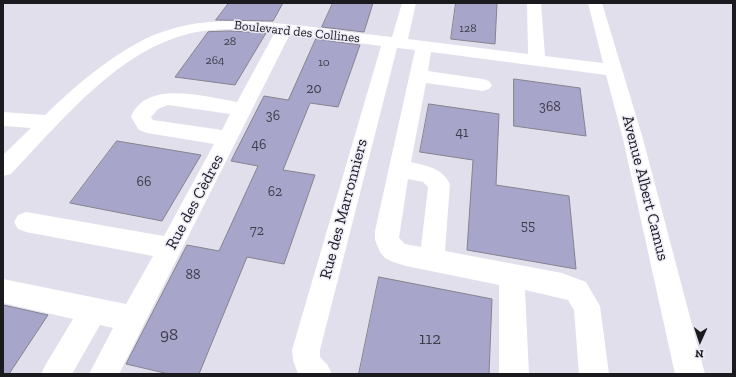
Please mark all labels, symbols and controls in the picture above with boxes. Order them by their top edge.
street label: Boulevard des Collines [233,18,361,46]
house number: 128 [459,22,477,36]
house number: 28 [224,35,236,49]
house number: 264 [205,54,225,68]
house number: 10 [318,56,330,70]
house number: 20 [306,81,322,97]
house number: 368 [539,99,561,115]
house number: 36 [266,108,280,124]
street label: Avenue Albert Camus [618,113,672,263]
house number: 41 [456,125,468,141]
house number: 46 [252,137,266,153]
street label: Rue des Marronniers [316,137,372,281]
street label: Rue des Cèdres [162,151,228,253]
house number: 66 [137,174,151,190]
house number: 62 [268,184,282,200]
house number: 55 [521,218,535,234]
house number: 72 [250,223,264,239]
house number: 88 [185,267,201,283]
north arrow [680,321,720,361]
house number: 98 [160,325,178,345]
house number: 112 [419,329,441,349]
text: N [695,347,704,360]

